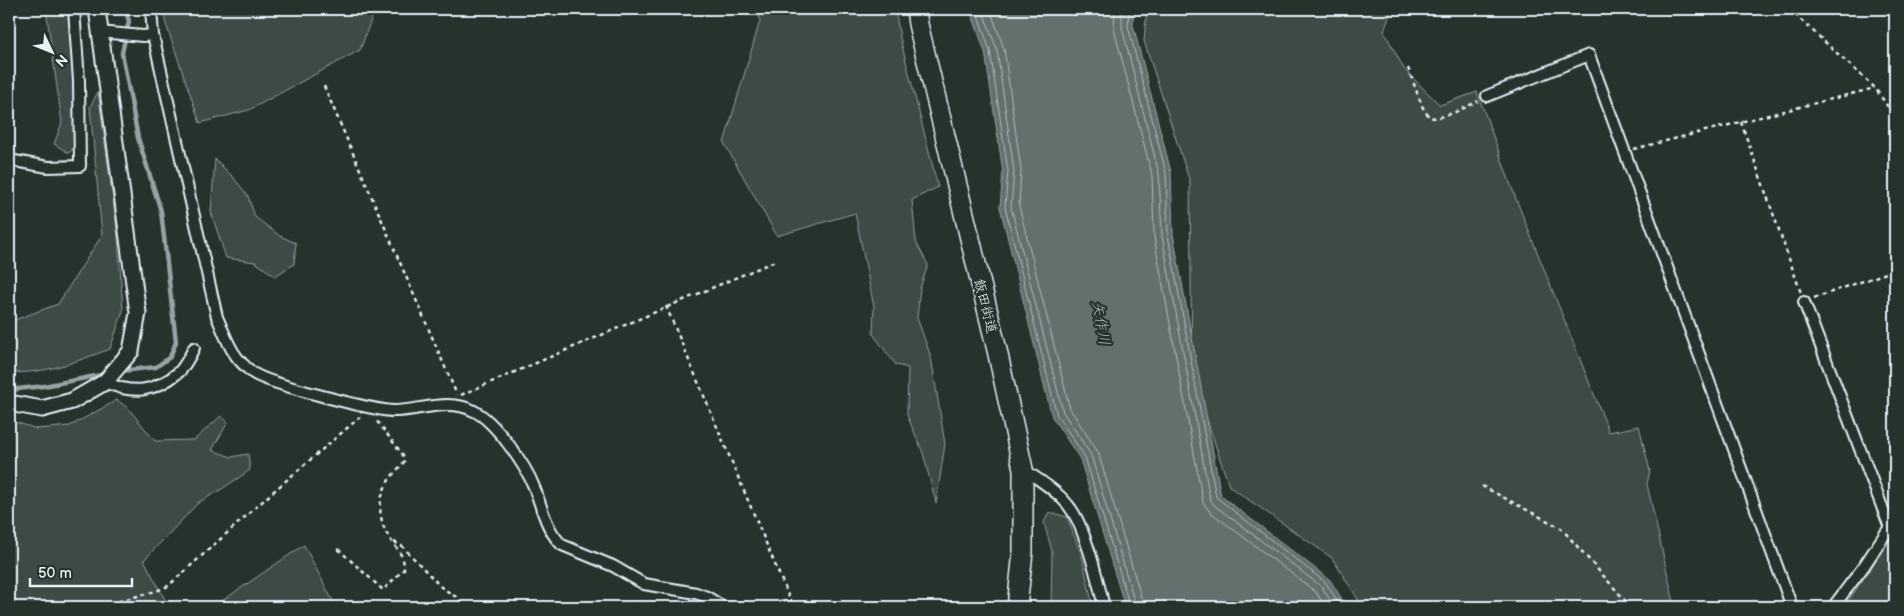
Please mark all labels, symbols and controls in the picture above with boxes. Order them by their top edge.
north arrow [28,28,78,78]
text: N [51,51,71,70]
street label: 飯田街道 [970,277,1001,335]
water label: 矢作川 [1087,299,1114,347]
scale bar [30,556,132,588]
text: 50 m [38,564,72,583]

